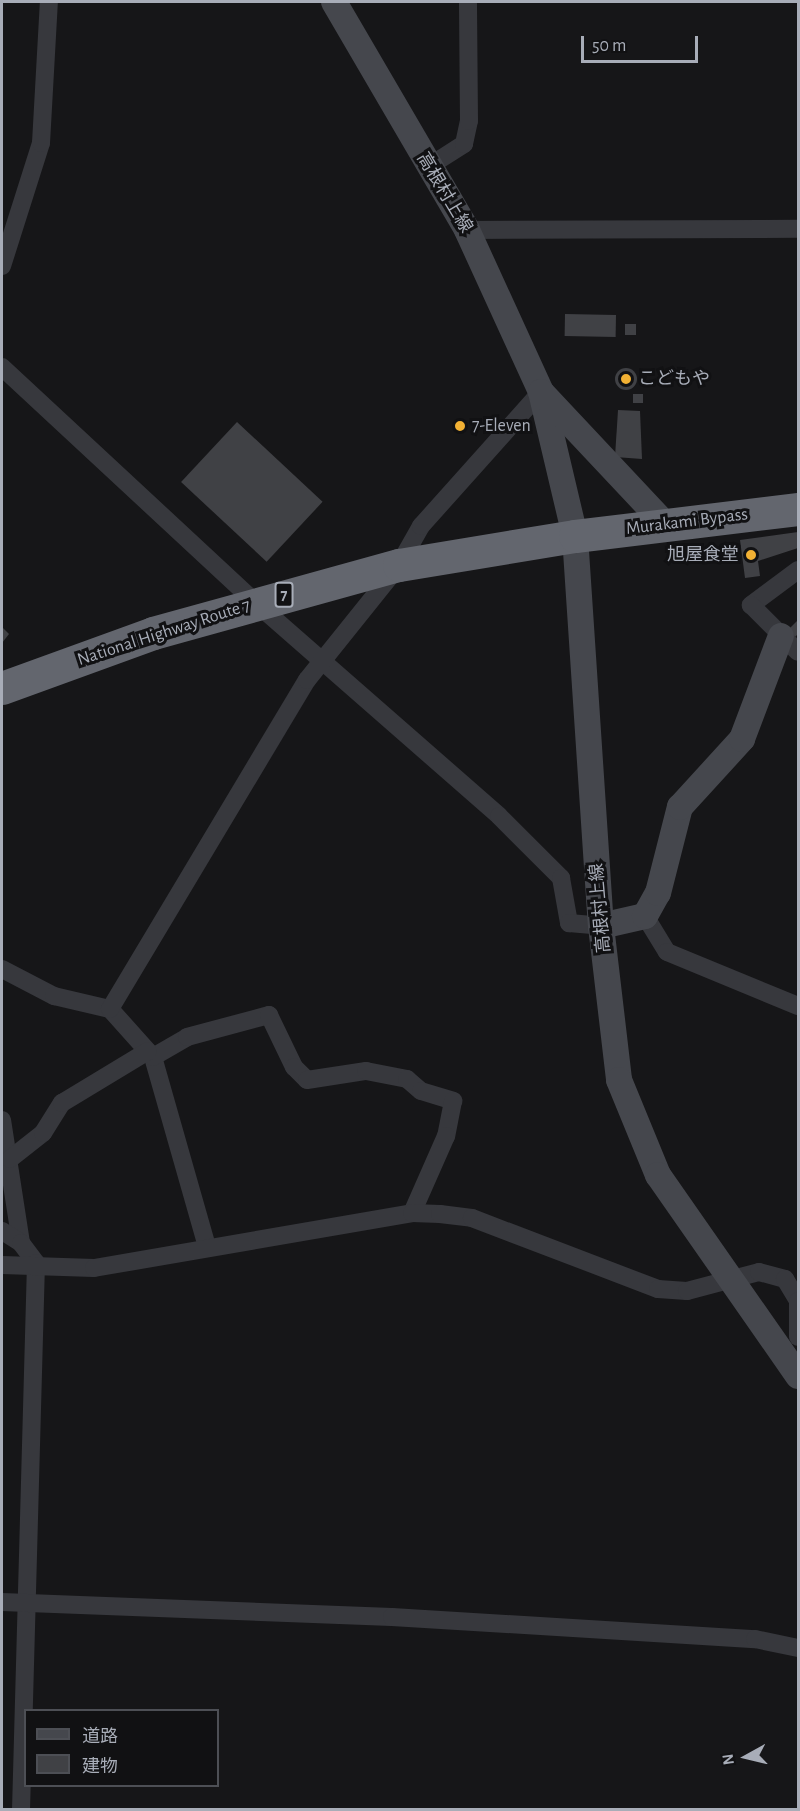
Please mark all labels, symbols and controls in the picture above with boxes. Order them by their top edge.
scale bar [584,24,701,62]
text: 50 m [592,37,626,55]
street label: 高根村上線 [412,149,476,237]
place label: こどもや [638,368,710,390]
marker: こどもや [619,372,633,386]
place label: 7-Eleven [472,415,531,437]
marker: 7-Eleven [453,419,467,433]
street label: Murakami Bypass [625,504,749,540]
place label: 旭屋食堂 [667,544,739,566]
marker: 旭屋食堂 [744,548,758,562]
road number: 7 [274,582,294,608]
street label: National Highway Route 7 [75,595,253,671]
street label: 高根村上線 [586,862,616,954]
legend [24,1709,219,1787]
north arrow [716,1727,776,1787]
text: 道路 [82,1728,118,1746]
text: N [719,1753,737,1766]
text: 建物 [82,1758,118,1776]

